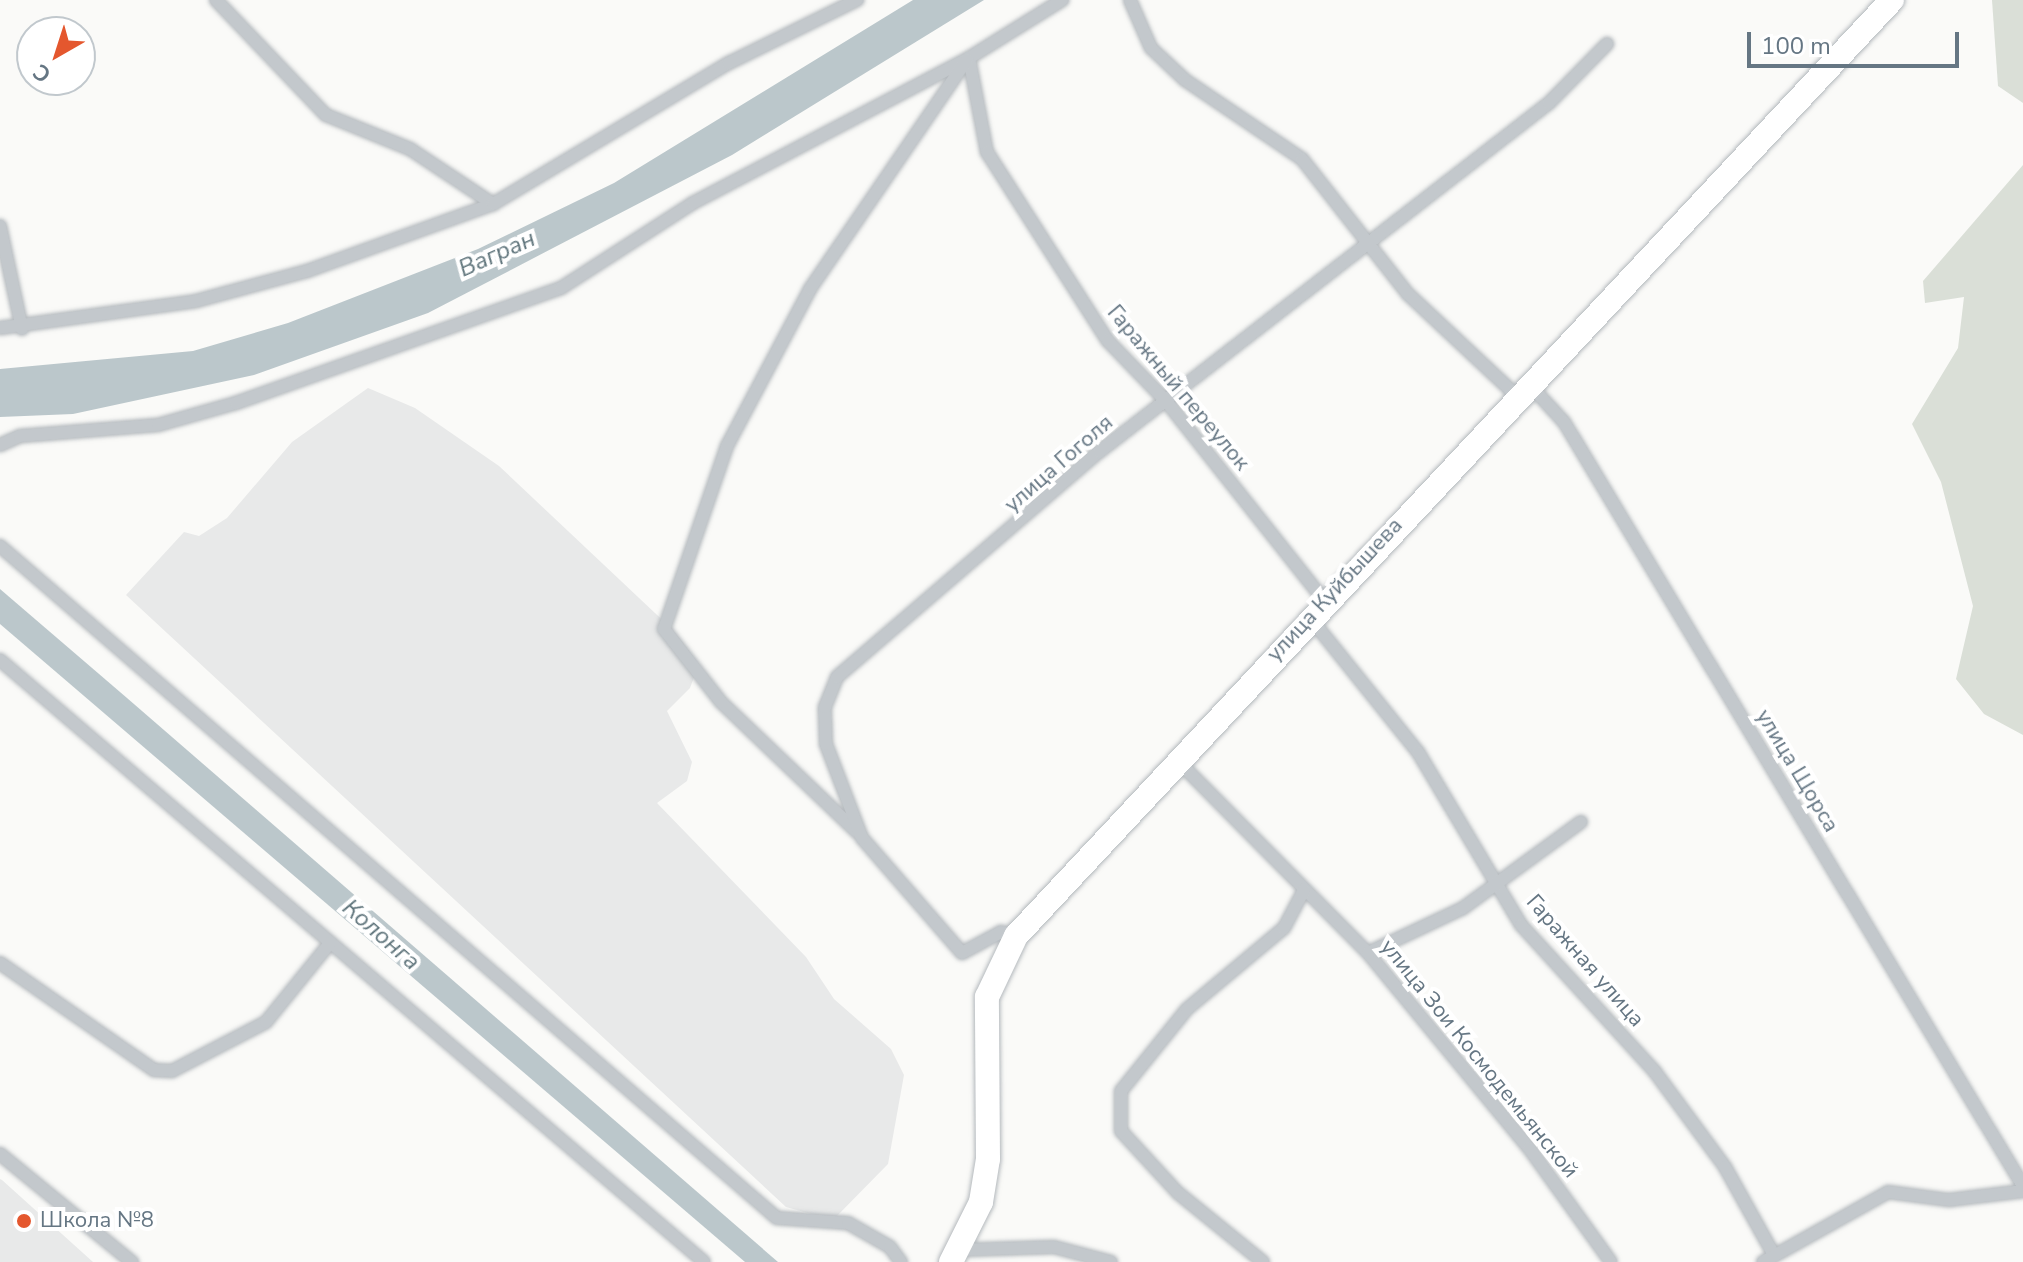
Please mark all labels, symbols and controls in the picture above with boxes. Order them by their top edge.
north arrow [16,16,96,96]
scale bar [1751,16,1963,66]
text: 100 m [1761,30,1831,62]
text: С [27,57,57,89]
water label: Вагран [454,224,540,284]
street label: Гаражный переулок [1101,300,1255,476]
street label: улица Гоголя [999,410,1119,518]
street label: улица Куйбышева [1262,513,1408,667]
street label: улица Щорса [1750,705,1844,837]
street label: Гаражная улица [1520,889,1650,1033]
water label: Колонга [336,893,426,977]
street label: улица Зои Космодемьянской [1375,934,1583,1184]
place label: Школа №8 [40,1208,154,1234]
marker: Школа №8 [15,1212,33,1230]

